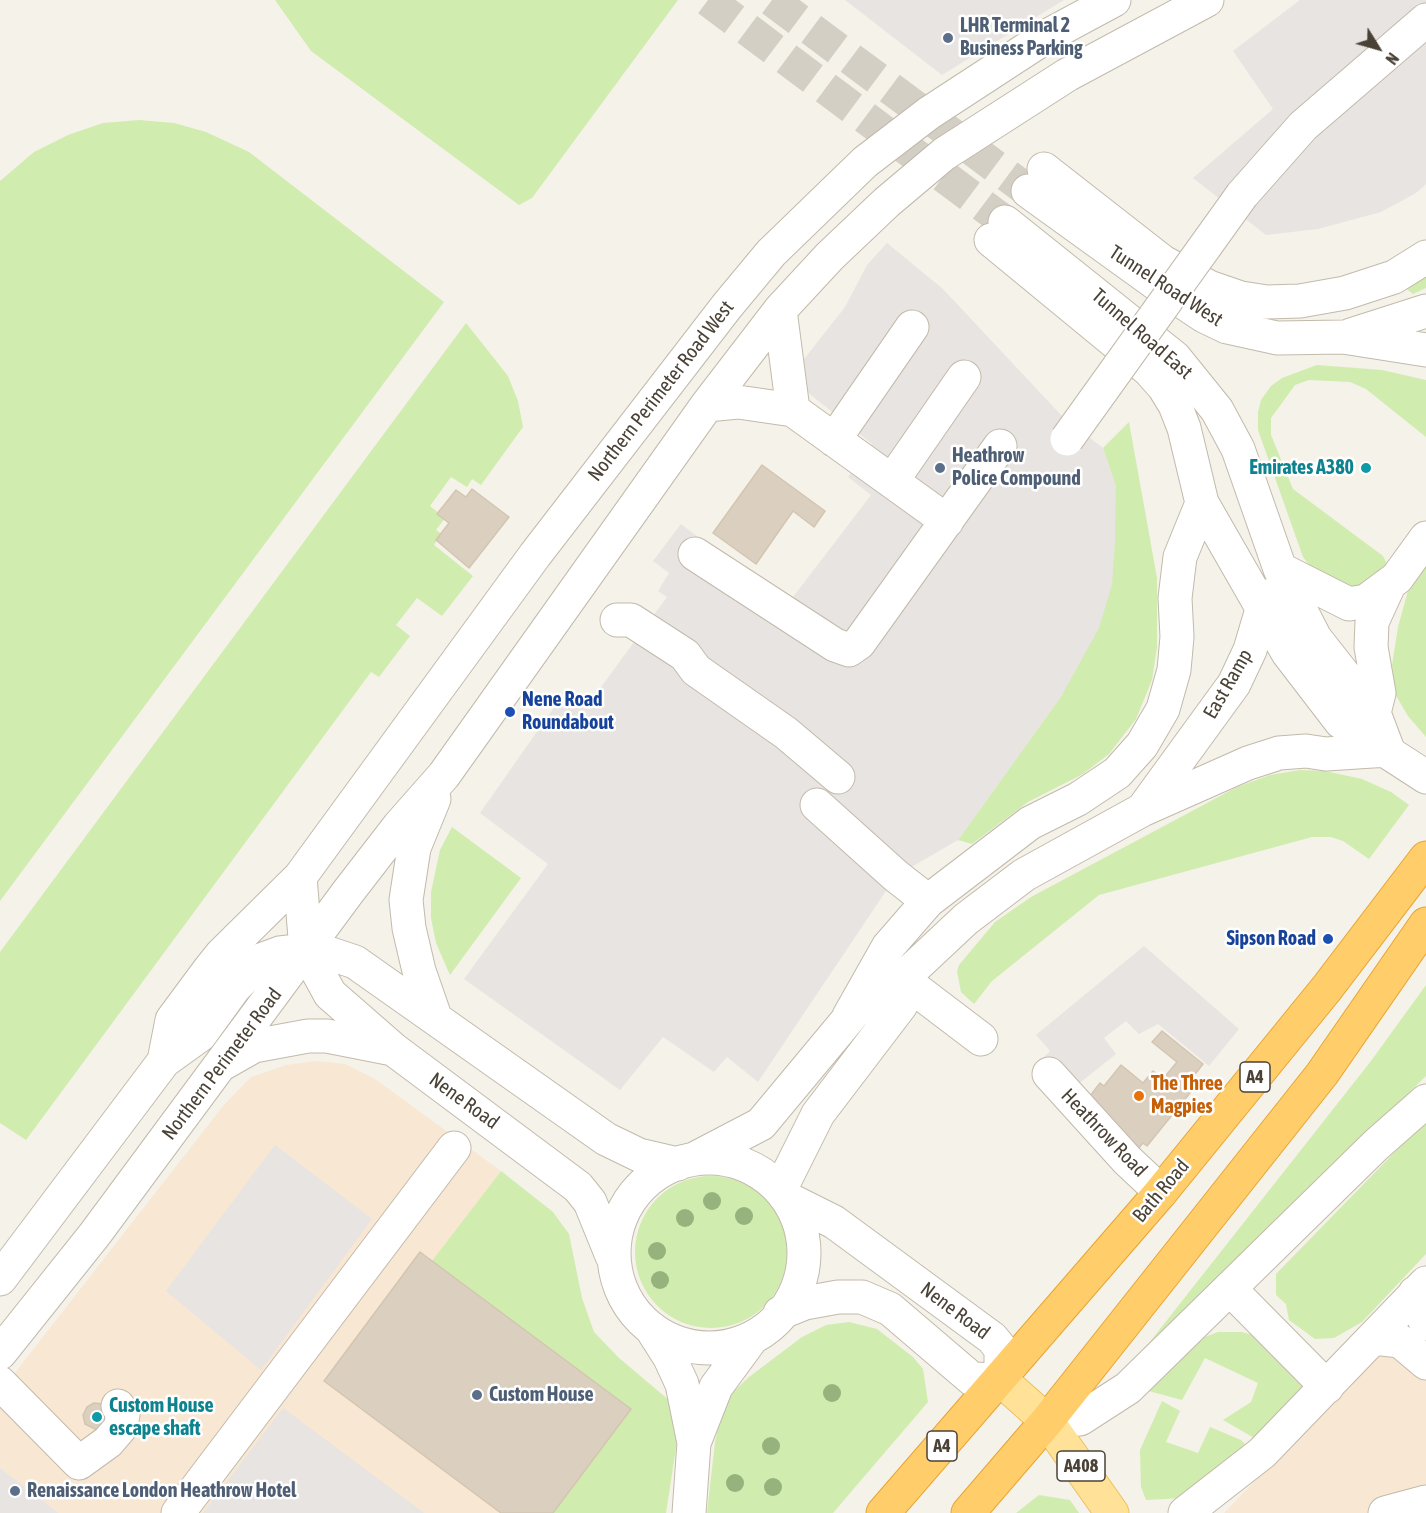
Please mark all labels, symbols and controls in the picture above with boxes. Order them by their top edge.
place label: LHR Terminal 2 Business Parking [960,14,1083,61]
north arrow [1348,18,1408,78]
marker: LHR Terminal 2 Business Parking [941,31,955,45]
text: N [1382,50,1402,68]
street label: Tunnel Road West [1105,240,1227,332]
street label: Tunnel Road East [1087,284,1197,384]
street label: Northern Perimeter Road West [583,296,739,486]
place label: Heathrow Police Compound [952,444,1081,491]
place label: Emirates A380 [1249,456,1354,480]
marker: Heathrow Police Compound [933,461,947,475]
marker: Emirates A380 [1359,461,1373,475]
street label: East Ramp [1198,645,1258,723]
place label: Nene Road Roundabout [522,688,614,735]
marker: Nene Road Roundabout [503,705,517,719]
place label: Sipson Road [1226,927,1316,951]
marker: Sipson Road [1321,932,1335,946]
street label: Northern Perimeter Road [157,983,287,1145]
road number: A4 [1240,1062,1270,1092]
street label: Nene Road [424,1068,504,1134]
place label: The Three Magpies [1151,1072,1223,1119]
street label: Heathrow Road [1056,1084,1152,1182]
marker: The Three Magpies [1132,1089,1146,1103]
street label: Bath Road [1128,1154,1194,1228]
street label: Nene Road [916,1277,994,1345]
place label: Custom House [489,1383,594,1407]
marker: Custom House [470,1388,484,1402]
place label: Custom House escape shaft [109,1394,214,1441]
marker: Custom House escape shaft [90,1410,104,1424]
road number: A4 [927,1431,957,1461]
road number: A408 [1057,1451,1105,1481]
place label: Renaissance London Heathrow Hotel [27,1479,296,1503]
marker: Renaissance London Heathrow Hotel [8,1484,22,1498]

